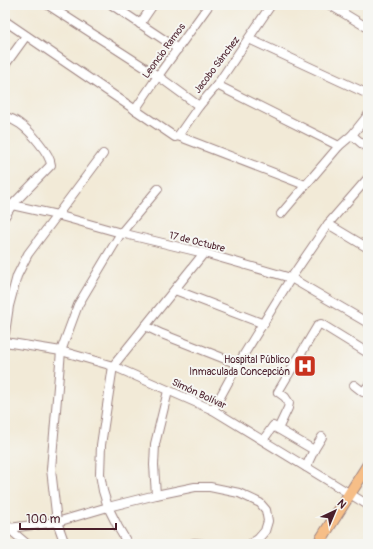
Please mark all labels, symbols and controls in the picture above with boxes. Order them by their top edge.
street label: Leoncio Ramos [140,21,188,81]
street label: Jacobo Sánchez [192,34,242,96]
street label: 17 de Octubre [168,229,226,255]
hospital icon: Hospital Público Inmaculada Concepción [292,353,318,379]
place label: Hospital Público Inmaculada Concepción [189,354,291,378]
street label: Simón Bolívar [170,376,228,412]
north arrow [315,491,355,531]
text: N [334,497,349,512]
scale bar [20,505,116,531]
text: 100 m [26,512,61,527]

